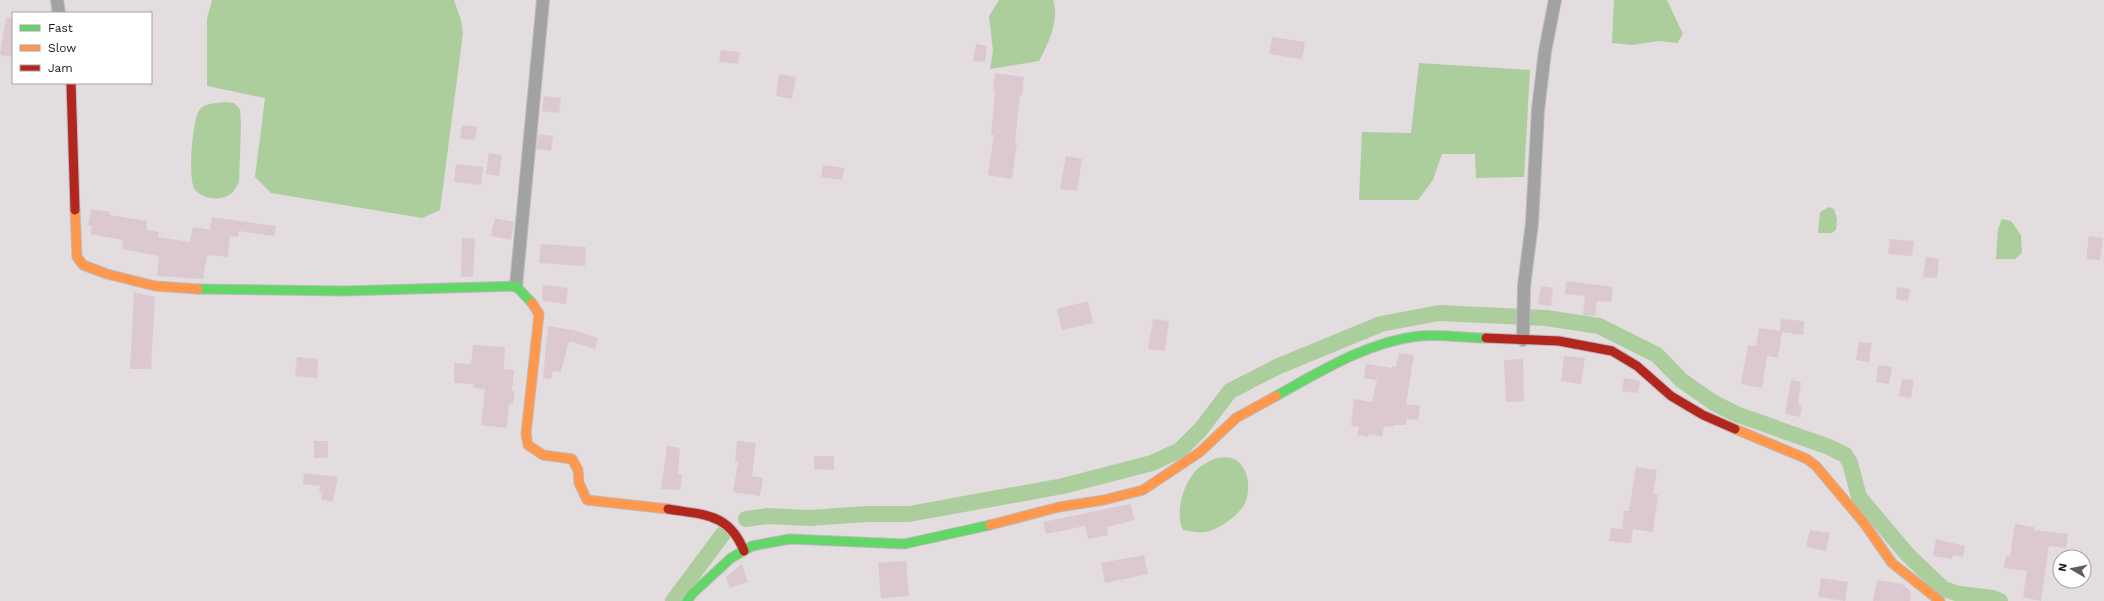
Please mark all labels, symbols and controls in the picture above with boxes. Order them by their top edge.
legend [12,12,152,84]
text: Fast [48,21,73,35]
text: Slow [48,41,76,55]
text: Jam [48,61,73,75]
north arrow [2052,549,2092,589]
text: N [2056,562,2070,573]

